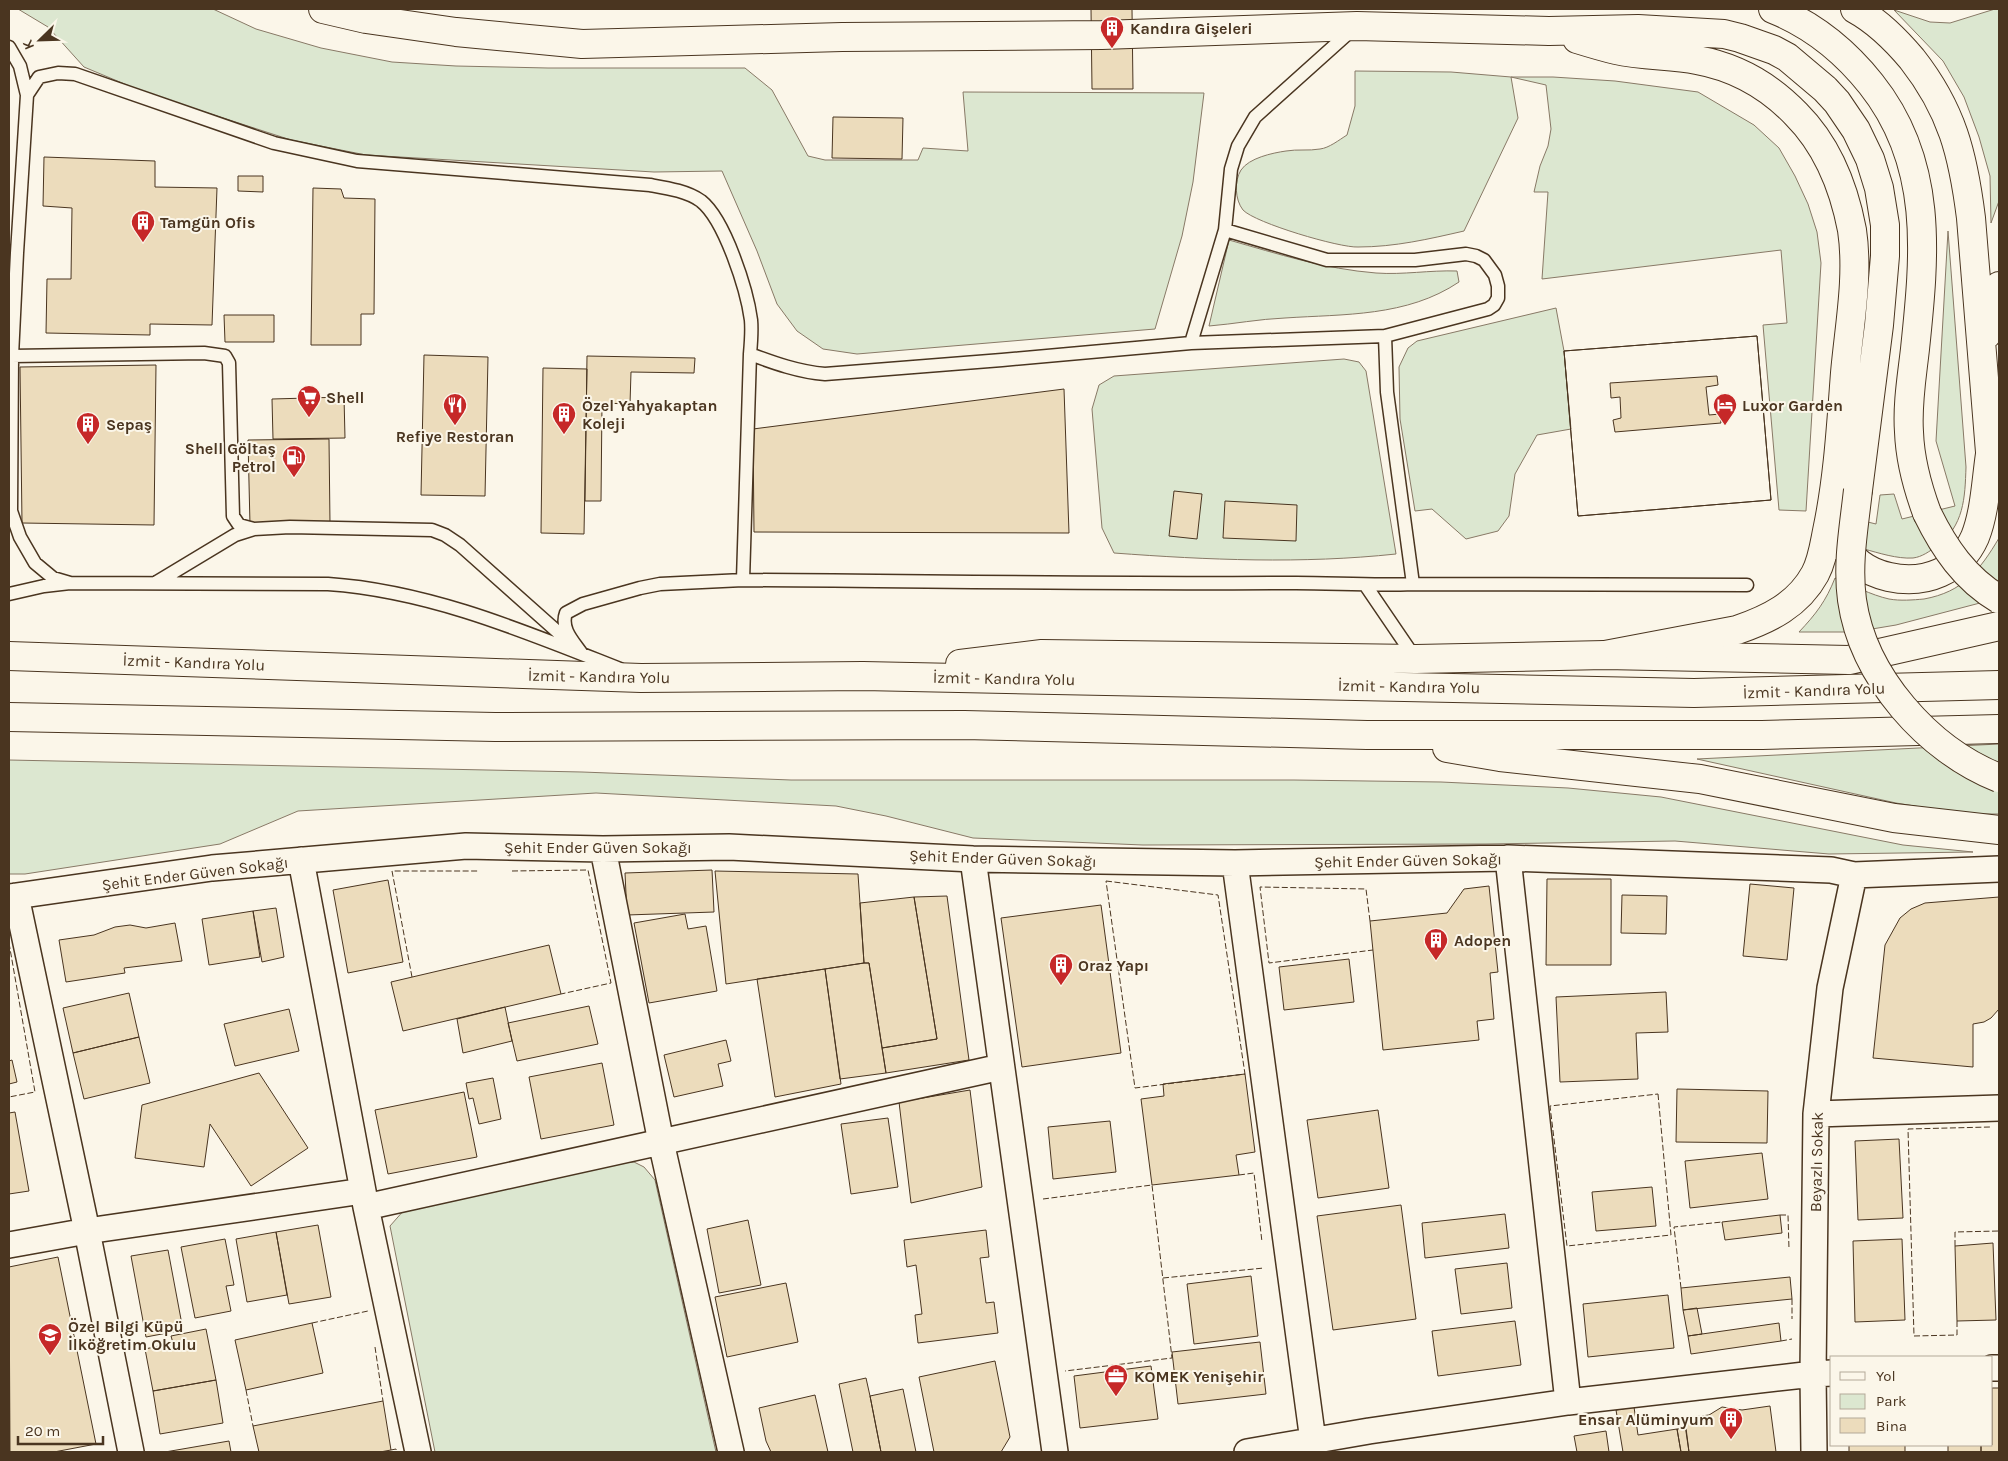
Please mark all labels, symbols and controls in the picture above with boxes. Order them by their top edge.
north arrow [15,15,65,65]
building icon: Kandıra Gişeleri [1099,15,1125,49]
place label: Kandıra Gişeleri [1130,19,1252,38]
text: K [19,37,38,52]
building icon: Tamgün Ofis [130,209,156,243]
place label: Tamgün Ofis [160,213,255,232]
supermarket icon: Shell [296,384,322,418]
place label: Shell [326,388,364,407]
restaurant icon: Refiye Restoran [442,392,468,426]
hotel icon: Luxor Garden [1712,392,1738,426]
place label: Özel Yahyakaptan Koleji [582,396,717,433]
place label: Luxor Garden [1742,396,1843,415]
building icon: Özel Yahyakaptan Koleji [551,401,577,435]
building icon: Sepaş [75,411,101,445]
place label: Sepaş [106,415,152,434]
place label: Refiye Restoran [396,427,514,446]
place label: Shell Göltaş Petrol [185,439,276,476]
fuel station icon: Shell Göltaş Petrol [281,444,307,478]
street label: İzmit - Kandıra Yolu [122,651,266,674]
street label: İzmit - Kandıra Yolu [528,666,670,687]
street label: İzmit - Kandıra Yolu [933,668,1075,689]
street label: İzmit - Kandıra Yolu [1338,676,1480,697]
street label: İzmit - Kandıra Yolu [1742,679,1886,702]
street label: Şehit Ender Güven Sokağı [504,838,692,857]
street label: Şehit Ender Güven Sokağı [909,846,1097,871]
street label: Şehit Ender Güven Sokağı [1314,849,1502,872]
street label: Şehit Ender Güven Sokağı [101,853,289,894]
building icon: Adopen [1423,927,1449,961]
place label: Adopen [1454,931,1511,950]
building icon: Oraz Yapı [1048,952,1074,986]
place label: Oraz Yapı [1078,956,1149,975]
street label: Beyazlı Sokak [1806,1112,1827,1212]
place label: Özel Bilgi Küpü İlköğretim Okulu [68,1317,196,1354]
school or university icon: Özel Bilgi Küpü İlköğretim Okulu [37,1322,63,1356]
legend [1830,1356,1993,1446]
office icon: KOMEK Yenişehir [1103,1363,1129,1397]
place label: KOMEK Yenişehir [1134,1367,1264,1386]
text: Yol [1876,1367,1896,1385]
text: Park [1876,1392,1906,1410]
building icon: Ensar Alüminyum [1718,1406,1744,1440]
place label: Ensar Alüminyum [1578,1410,1714,1429]
scale bar [18,1414,102,1446]
text: Bina [1876,1417,1907,1435]
text: 20 m [25,1422,60,1440]

